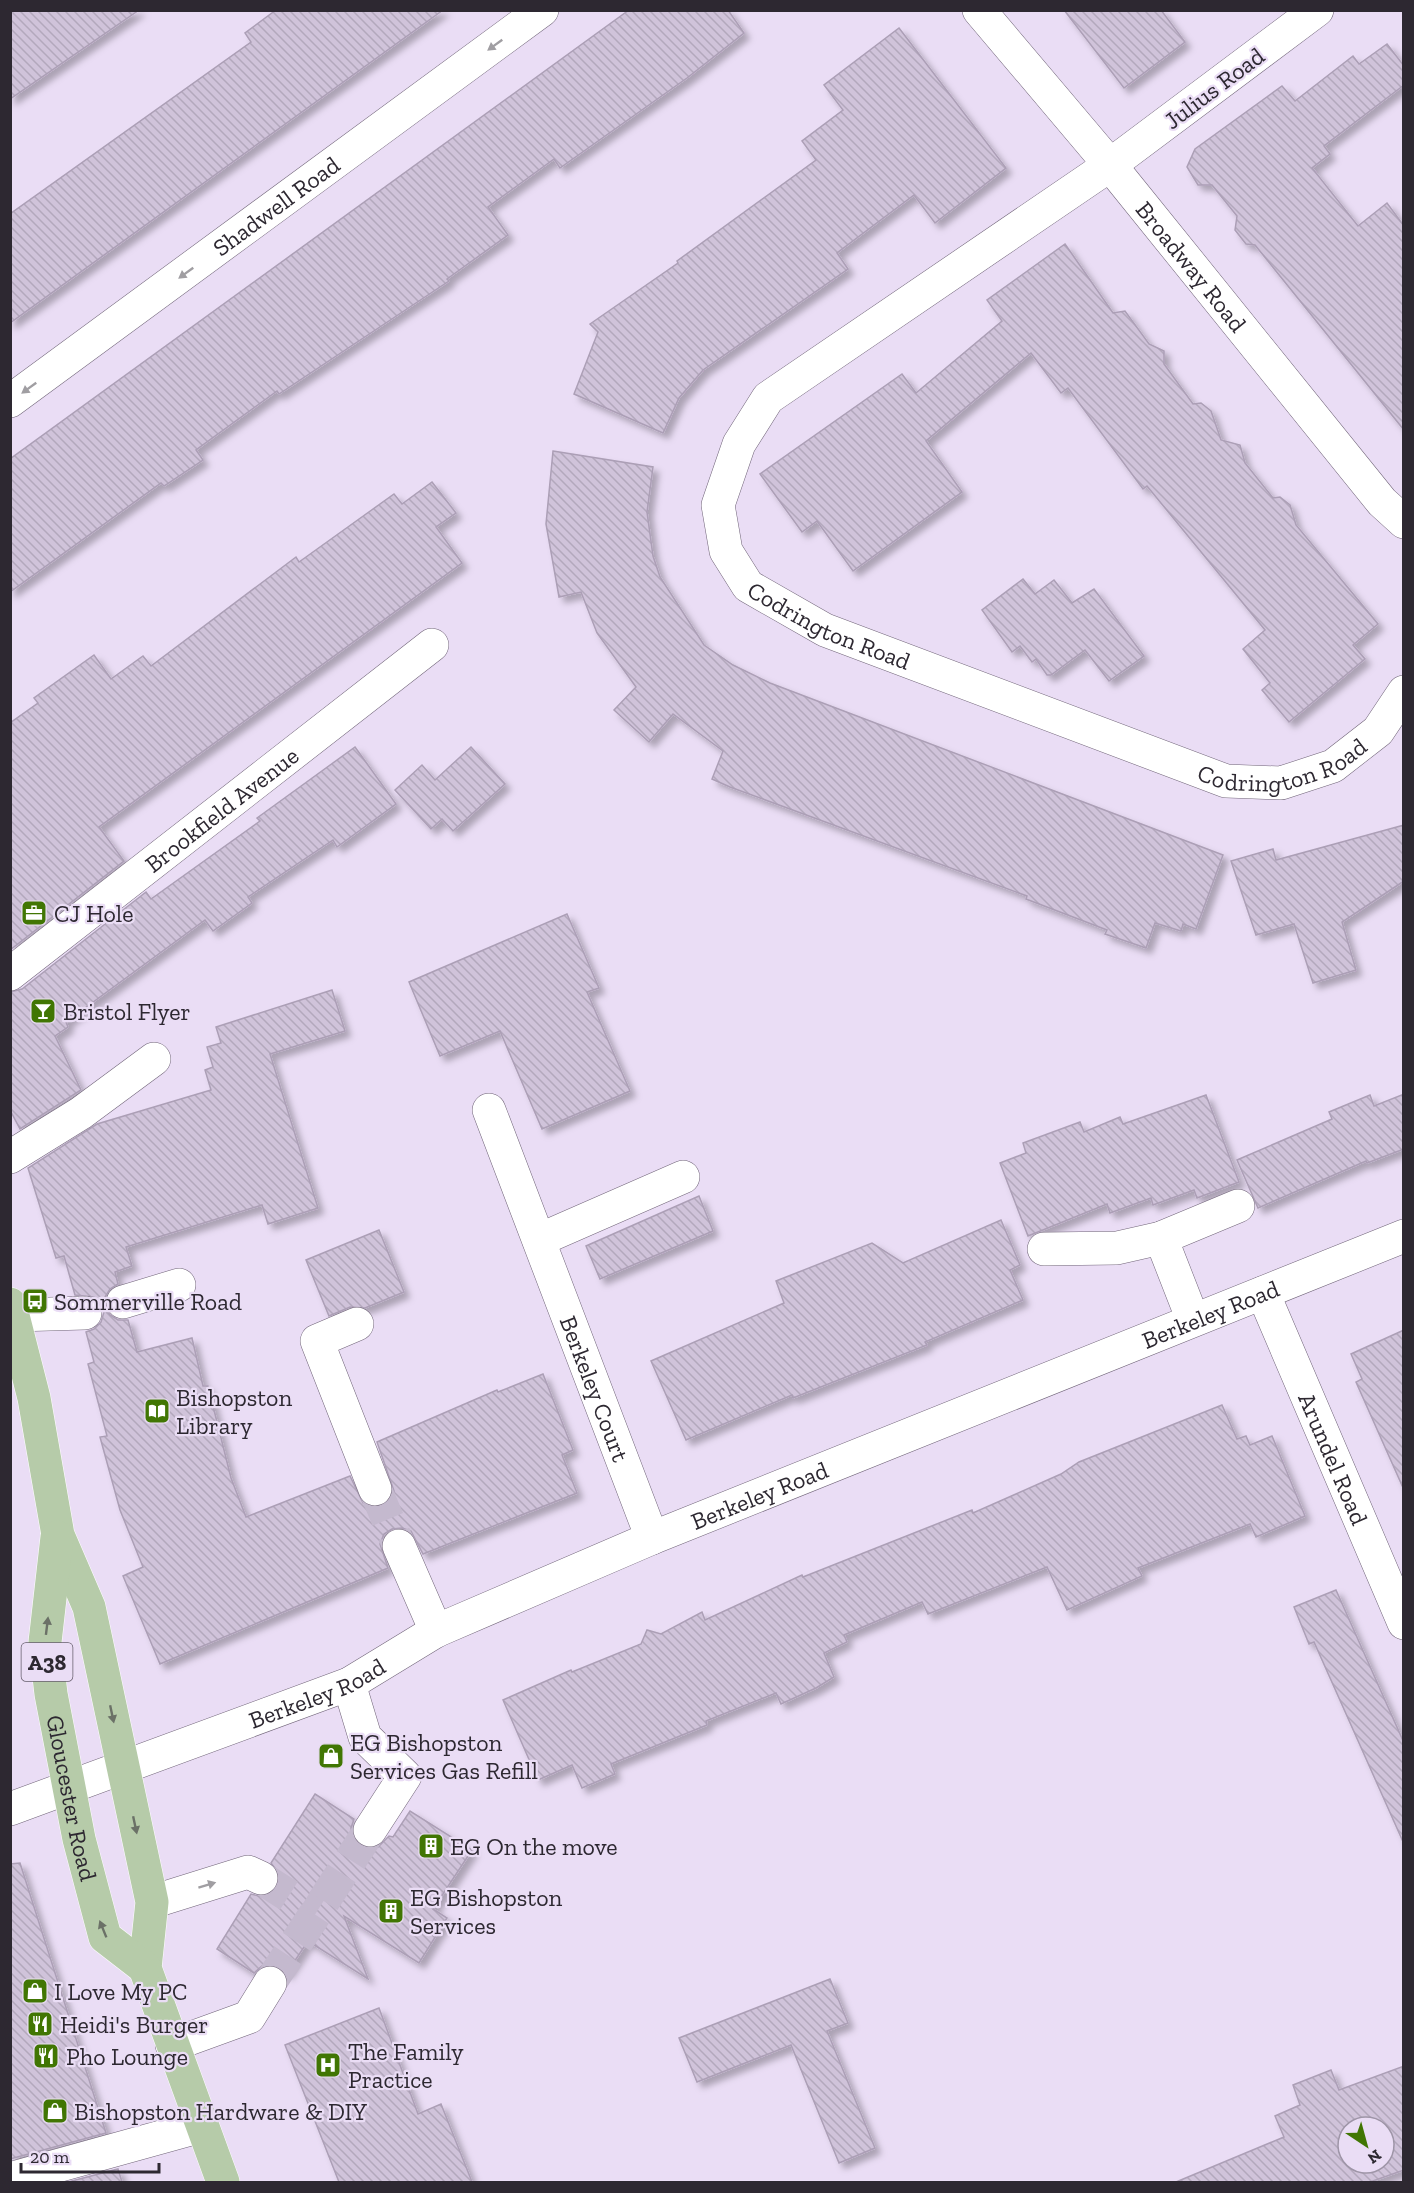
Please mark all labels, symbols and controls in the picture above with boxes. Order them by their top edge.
one-way arrow [488,39,504,51]
street label: Julius Road [1158,41,1270,135]
street label: Shadwell Road [207,149,345,262]
street label: Broadway Road [1130,195,1253,337]
one-way arrow [178,266,193,278]
one-way arrow [21,382,37,394]
street label: Codrington Road [743,575,915,675]
street label: Codrington Road [1194,731,1372,798]
street label: Brookfield Avenue [139,740,304,878]
office icon: CJ Hole [19,898,49,928]
place label: CJ Hole [54,899,133,928]
bar icon: Bristol Flyer [28,996,58,1026]
place label: Bristol Flyer [63,997,191,1026]
street label: Berkeley Road [1138,1273,1283,1354]
bus stop icon: Sommerville Road [20,1286,50,1316]
place label: Sommerville Road [54,1287,242,1316]
street label: Berkeley Court [554,1311,636,1466]
place label: Bishopston Library [176,1383,292,1440]
street label: Arundel Road [1293,1388,1375,1529]
library icon: Bishopston Library [142,1396,172,1426]
street label: Berkeley Road [687,1454,832,1535]
one-way arrow [42,1616,52,1635]
road number: A38 [22,1643,72,1681]
street label: Berkeley Road [245,1651,390,1734]
one-way arrow [108,1704,117,1723]
street label: Gloucester Road [41,1713,104,1884]
place label: EG Bishopston Services Gas Refill [350,1728,538,1785]
shop icon: EG Bishopston Services Gas Refill [316,1741,346,1771]
one-way arrow [131,1816,141,1834]
building icon: EG On the move [416,1831,446,1861]
place label: EG On the move [450,1832,618,1861]
one-way arrow [198,1880,216,1889]
place label: EG Bishopston Services [410,1883,563,1940]
building icon: EG Bishopston Services [376,1896,406,1926]
one-way arrow [98,1919,108,1937]
shop icon: I Love My PC [20,1976,50,2006]
place label: I Love My PC [54,1977,188,2006]
restaurant icon: Heidi's Burger [25,2009,55,2039]
place label: Heidi's Burger [60,2010,208,2039]
place label: The Family Practice [348,2037,464,2094]
restaurant icon: Pho Lounge [31,2041,61,2071]
place label: Pho Lounge [66,2042,188,2071]
hospital icon: The Family Practice [313,2050,343,2080]
shop icon: Bishopston Hardware & DIY [40,2096,70,2126]
place label: Bishopston Hardware & DIY [74,2097,367,2126]
north arrow [1336,2115,1396,2175]
scale bar [21,2136,159,2174]
text: N [1364,2145,1385,2168]
text: 20 m [30,2146,70,2168]

